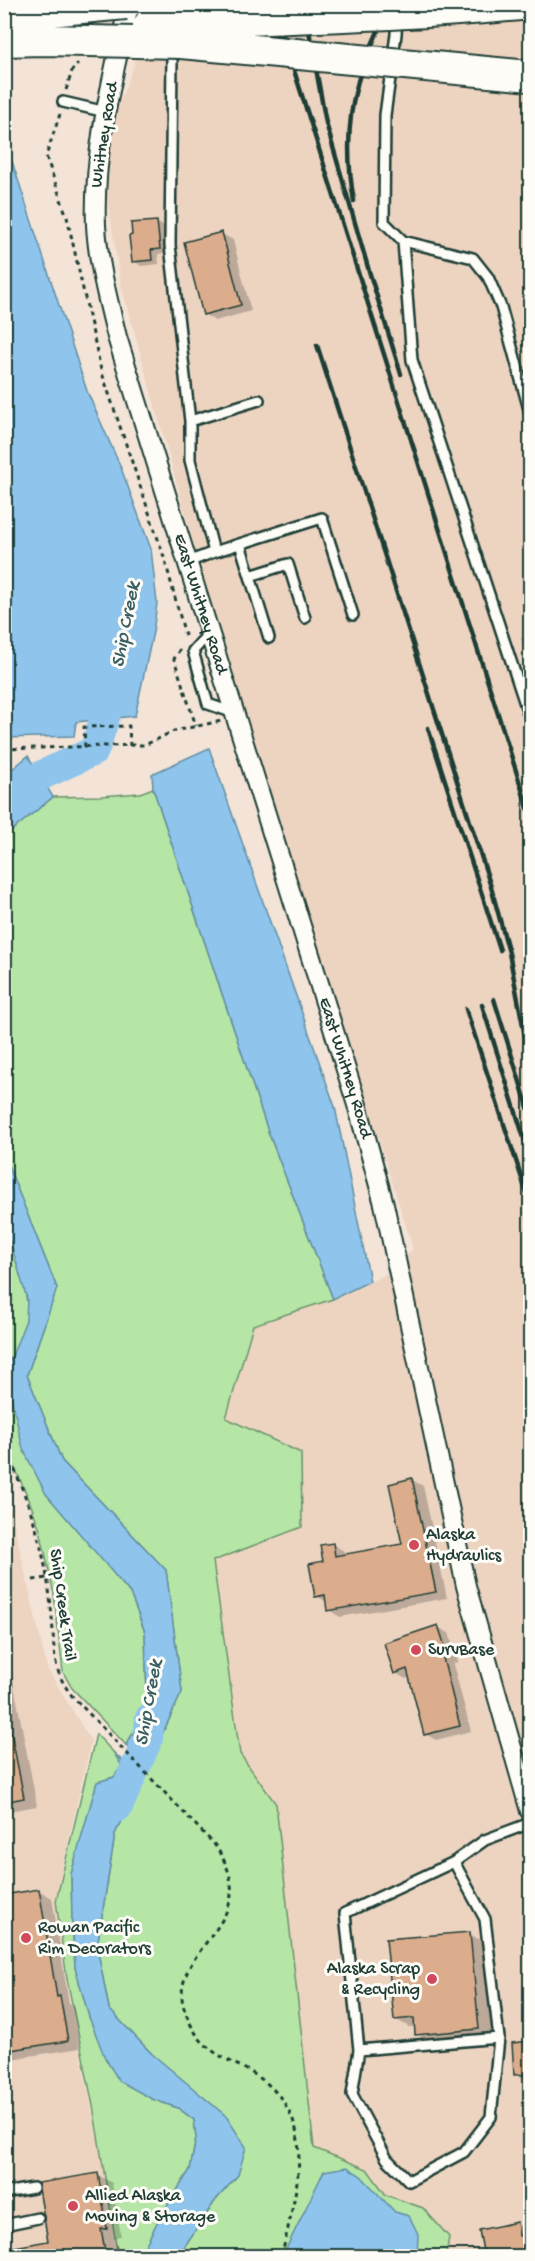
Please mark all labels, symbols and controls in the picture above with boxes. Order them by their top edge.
street label: Whitney Road [86,79,124,189]
street label: East Whitney Road [169,531,233,678]
water label: Ship Creek [107,578,147,670]
street label: East Whitney Road [314,995,377,1142]
place label: Alaska Hydraulics [426,1525,502,1567]
marker: Alaska Hydraulics [407,1538,421,1552]
street label: Ship Creek Trail [44,1547,80,1663]
place label: SurvBase [428,1640,495,1661]
marker: SurvBase [409,1643,423,1657]
water label: Ship Creek [131,1656,169,1748]
place label: Rowan Pacific Rim Decorators [38,1918,152,1960]
marker: Rowan Pacific Rim Decorators [19,1931,33,1945]
place label: Alaska Scrap & Recycling [327,1959,420,2001]
marker: Alaska Scrap & Recycling [425,1972,439,1986]
place label: Allied Alaska Moving & Storage [85,2186,216,2228]
marker: Allied Alaska Moving & Storage [66,2199,80,2213]

